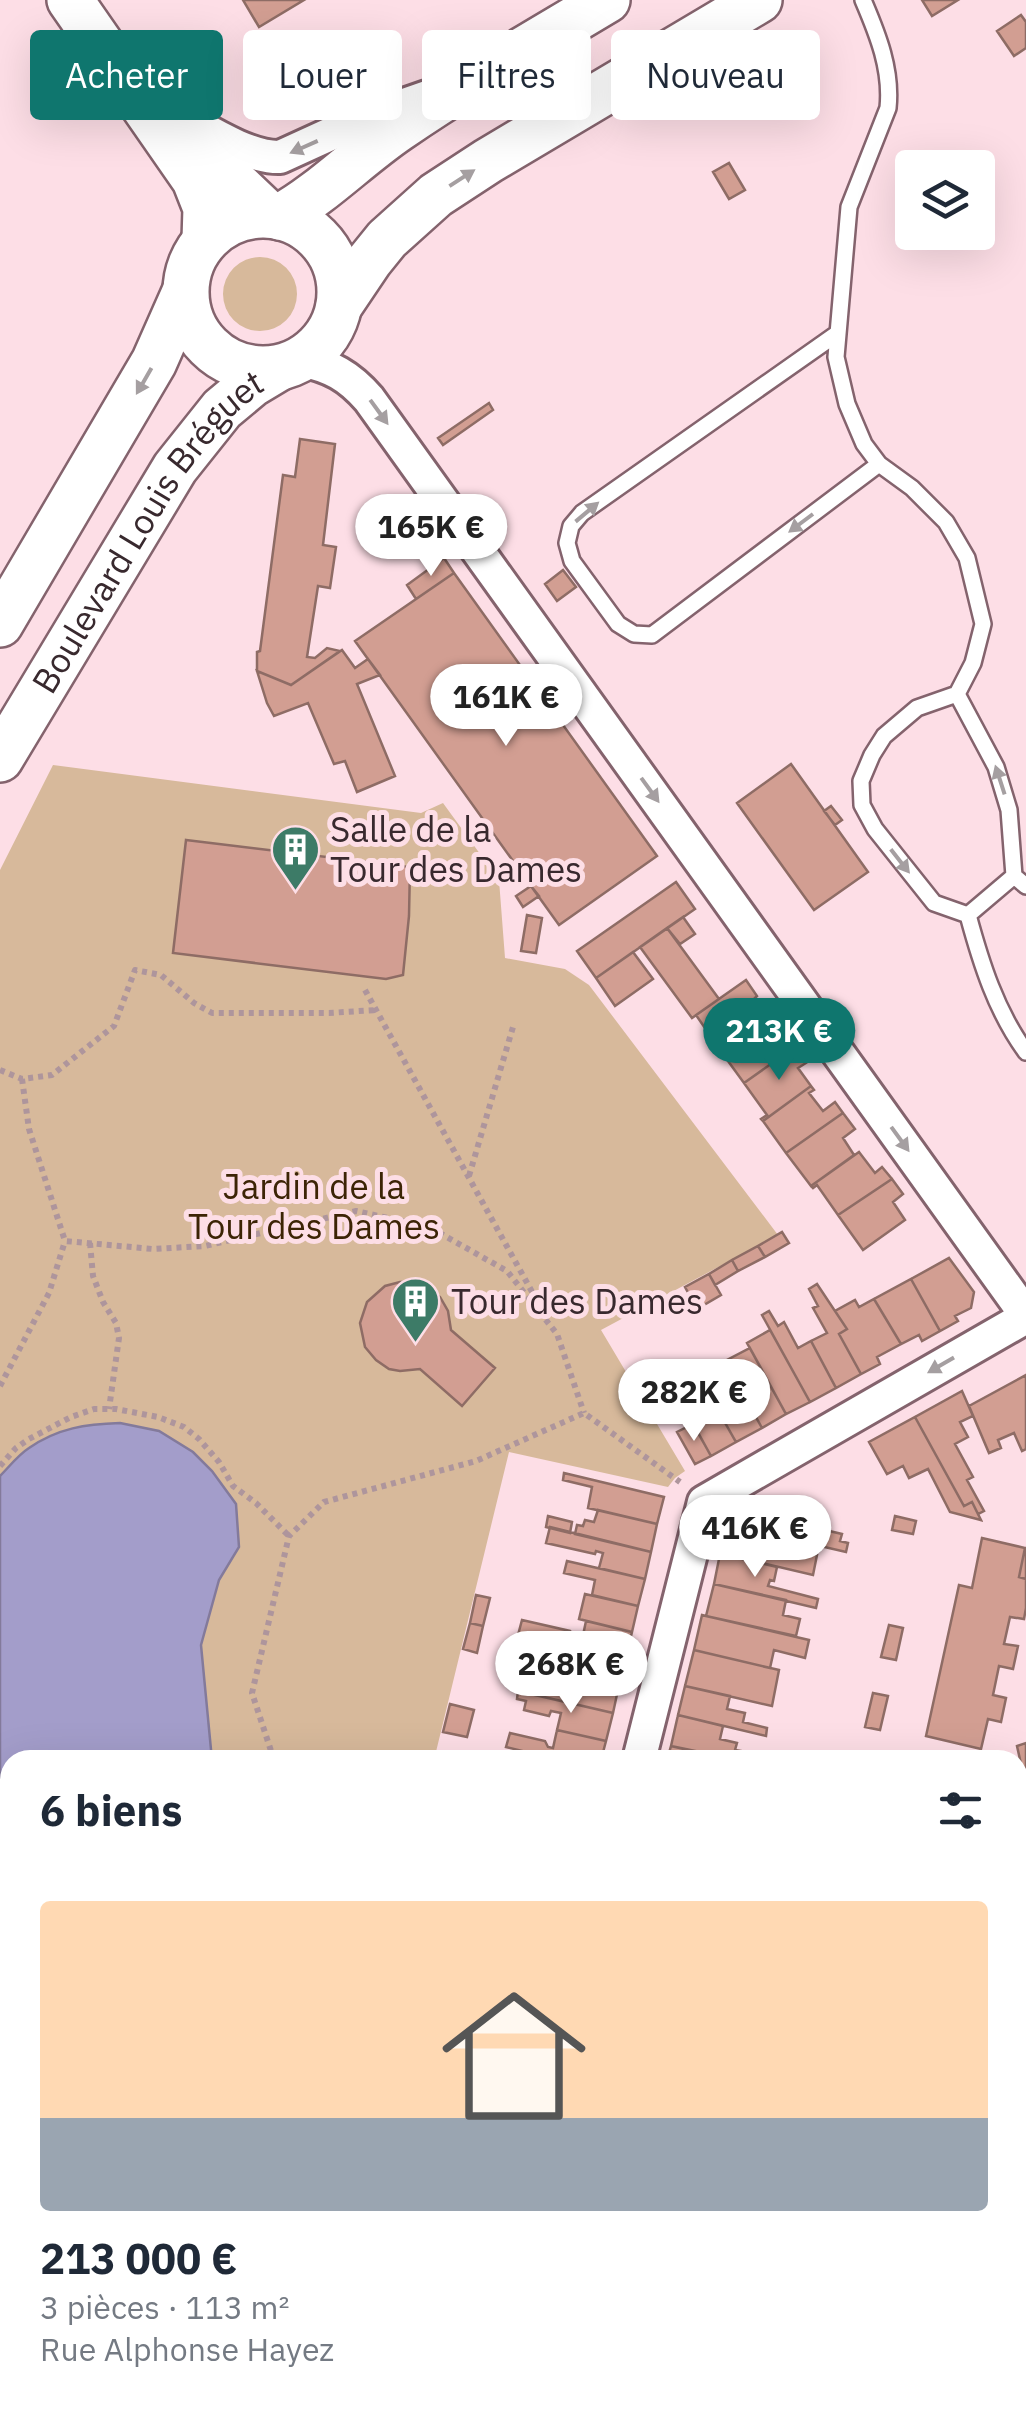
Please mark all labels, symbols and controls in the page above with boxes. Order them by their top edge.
chip: Acheter [30,30,223,120]
chip: Louer [243,30,402,120]
chip: Filtres [422,30,591,120]
chip: Nouveau [611,30,820,120]
one-way arrow [289,139,319,155]
map controls [895,150,995,250]
button: layers [895,150,995,250]
one-way arrow [448,169,475,187]
street label: Boulevard Louis Bréguet [21,359,271,701]
one-way arrow [136,367,153,395]
one-way arrow [368,399,388,426]
pin: 165K € [350,494,512,579]
one-way arrow [574,501,599,523]
text: 165K € [377,505,485,547]
one-way arrow [788,512,814,532]
pin: 161K € [425,664,587,749]
text: 161K € [452,675,560,717]
one-way arrow [991,765,1006,795]
one-way arrow [640,777,659,803]
place label: Salle de la Tour des Dames [330,806,582,892]
building icon: Salle de la Tour des Dames [269,824,321,892]
one-way arrow [889,848,910,874]
pin: 213K € [698,998,860,1083]
text: 213K € [725,1009,833,1051]
one-way arrow [890,1126,910,1153]
park label: Jardin de la Tour des Dames [188,1163,440,1249]
building icon: Tour des Dames [390,1276,442,1344]
place label: Tour des Dames [451,1278,703,1324]
one-way arrow [927,1357,956,1374]
pin: 282K € [613,1359,775,1444]
text: 282K € [640,1370,748,1412]
pin: 416K € [674,1495,836,1580]
text: 416K € [701,1506,809,1548]
pin: 268K € [490,1631,652,1716]
text: 268K € [517,1642,625,1684]
text: 6 biens [40,1783,182,1838]
icon: filters [933,1783,988,1838]
icon: home [424,1966,604,2146]
text: 213 000 € [40,2231,237,2286]
text: 3 pièces · 113 m² [40,2286,290,2328]
text: Rue Alphonse Hayez [40,2328,334,2370]

